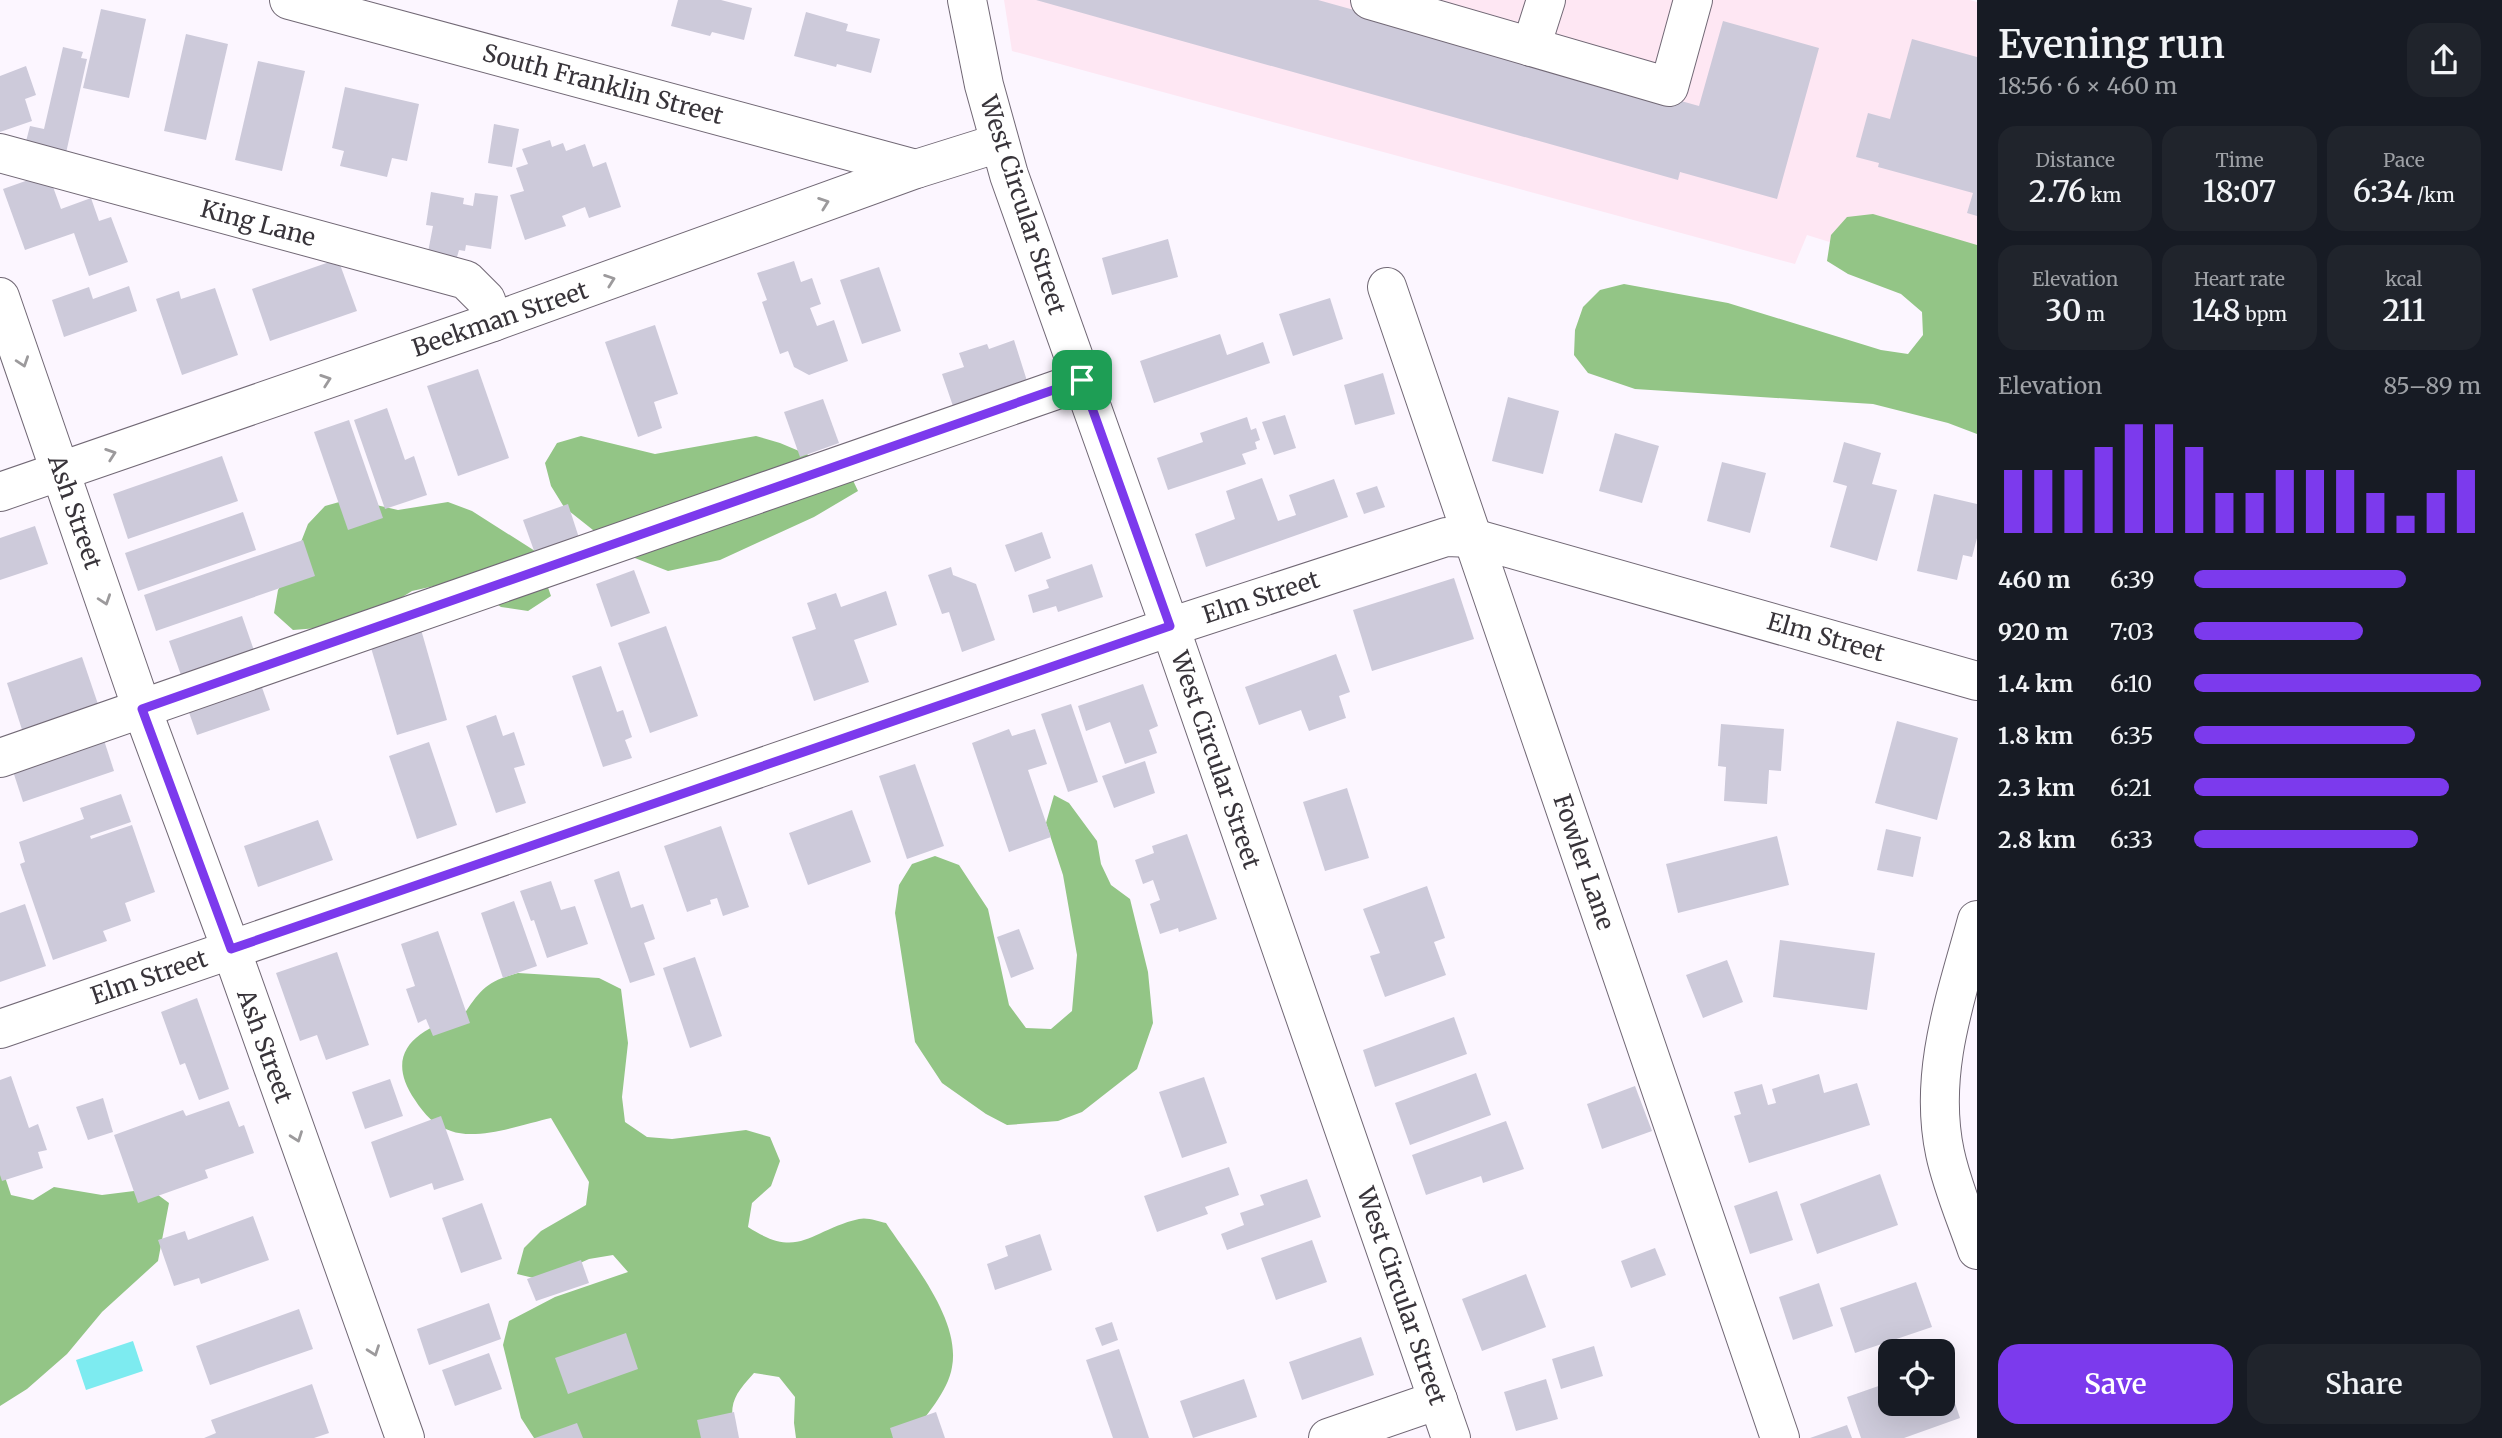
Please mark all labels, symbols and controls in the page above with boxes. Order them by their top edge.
text: Evening run [1998,21,2225,68]
button: share [2407,23,2481,97]
street label: South Franklin Street [479,37,727,131]
text: 18:56 · 6 × 460 m [1998,71,2177,100]
street label: West Circular Street [973,91,1073,319]
text: Distance [2035,148,2115,172]
text: Time [2215,148,2264,172]
text: Pace [2383,148,2425,172]
text: 2.76 [2029,172,2086,210]
text: 18:07 [2203,172,2276,210]
text: 6:34 [2353,172,2412,210]
text: km [2086,183,2121,207]
text: /km [2412,183,2455,207]
street label: King Lane [197,193,319,253]
one-way arrow [817,197,829,211]
text: Elevation [2032,267,2118,291]
text: Heart rate [2194,267,2285,291]
text: kcal [2385,267,2423,291]
street label: Beekman Street [408,274,593,364]
one-way arrow [603,274,615,288]
text: 30 [2045,291,2082,329]
text: 148 [2192,291,2241,329]
text: 211 [2382,291,2425,329]
text: m [2082,302,2105,326]
text: bpm [2241,302,2287,326]
pin [1052,350,1112,410]
one-way arrow [14,355,28,367]
icon: arrive [1063,361,1101,399]
text: Elevation [1998,371,2102,400]
text: 85–89 m [2384,371,2481,400]
one-way arrow [319,374,332,388]
one-way arrow [104,448,116,462]
street label: Ash Street [41,450,109,574]
street label: Elm Street [1199,563,1324,630]
text: 460 m [1998,565,2070,594]
text: 6:39 [2110,565,2154,594]
one-way arrow [97,593,111,605]
street label: Elm Street [1764,605,1889,669]
text: 920 m [1998,617,2069,646]
text: 7:03 [2110,617,2154,646]
street label: West Circular Street [1164,646,1268,874]
text: 1.4 km [1998,669,2073,698]
text: 6:10 [2110,669,2152,698]
text: 1.8 km [1998,721,2073,750]
text: 6:35 [2110,721,2153,750]
text: 2.3 km [1998,773,2075,802]
text: 6:21 [2110,773,2152,802]
street label: Fowler Lane [1546,790,1622,934]
text: 2.8 km [1998,825,2076,854]
text: 6:33 [2110,825,2153,854]
street label: Elm Street [87,942,212,1011]
street label: Ash Street [230,984,300,1108]
one-way arrow [289,1130,303,1142]
street label: West Circular Street [1350,1182,1454,1410]
map controls [1878,1339,1955,1416]
button: locate [1878,1339,1955,1416]
button: Save [1998,1344,2233,1424]
button: Share [2247,1344,2481,1424]
one-way arrow [366,1345,380,1357]

